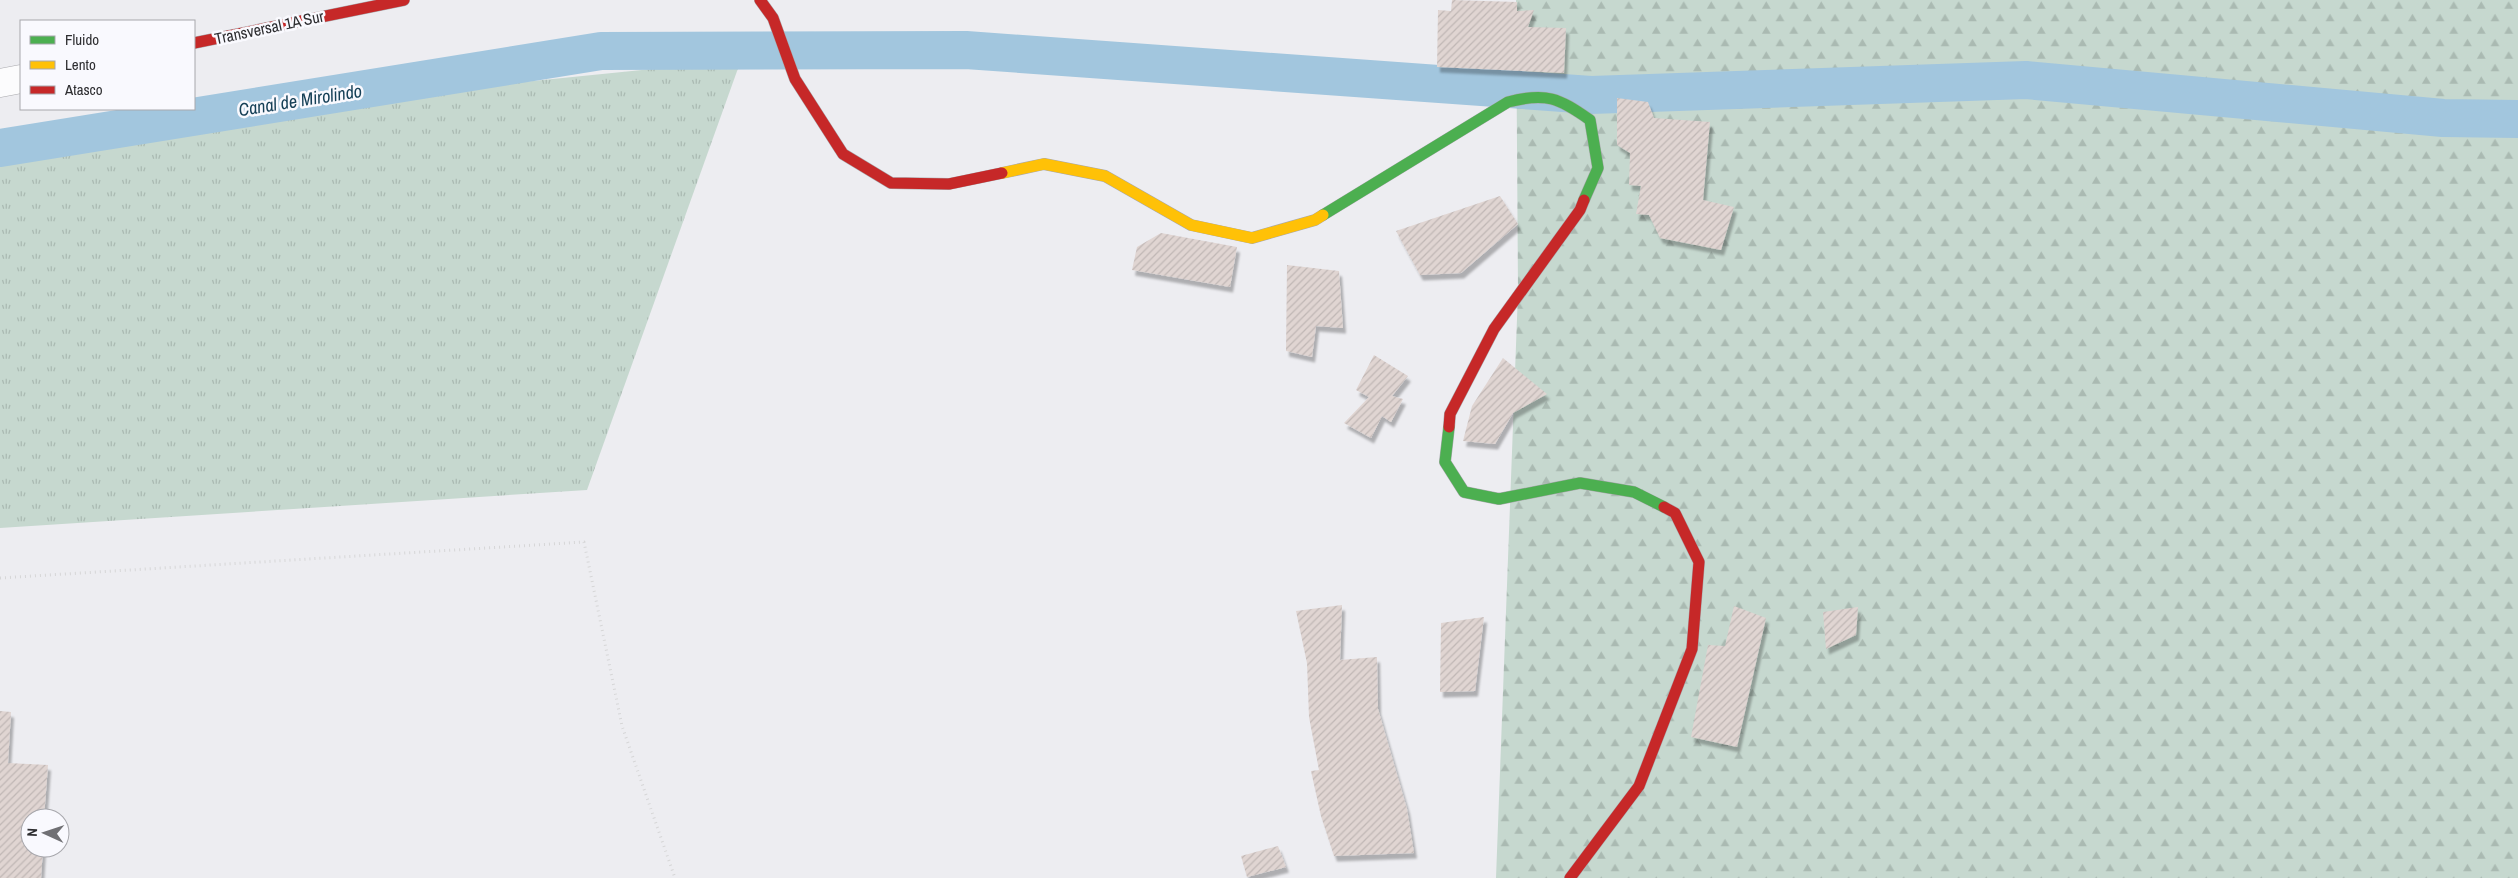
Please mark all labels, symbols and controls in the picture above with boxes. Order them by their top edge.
street label: Transversal 1A Sur [212,5,326,49]
legend [20,20,195,110]
text: Fluido [65,29,99,50]
text: Lento [65,54,96,75]
water label: Canal de Mirolindo [236,78,364,122]
text: Atasco [64,79,103,100]
north arrow [20,808,70,858]
text: N [23,828,41,837]

